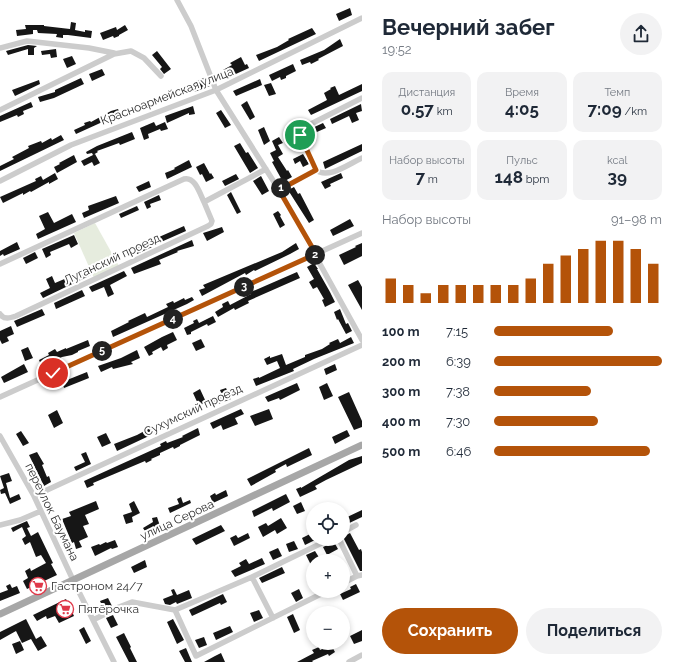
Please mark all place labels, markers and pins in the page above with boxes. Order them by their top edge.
pin [283,118,317,152]
pin: 1 [271,178,291,198]
pin: 2 [305,245,325,265]
pin: 3 [234,277,254,297]
pin: 4 [163,309,183,329]
pin: 5 [92,341,112,361]
pin [36,356,70,390]
supermarket icon: Гастроном 24/7 [28,576,48,596]
place label: Гастроном 24/7 [51,579,143,593]
supermarket icon: Пятёрочка [55,599,75,619]
place label: Пятёрочка [78,602,139,616]

